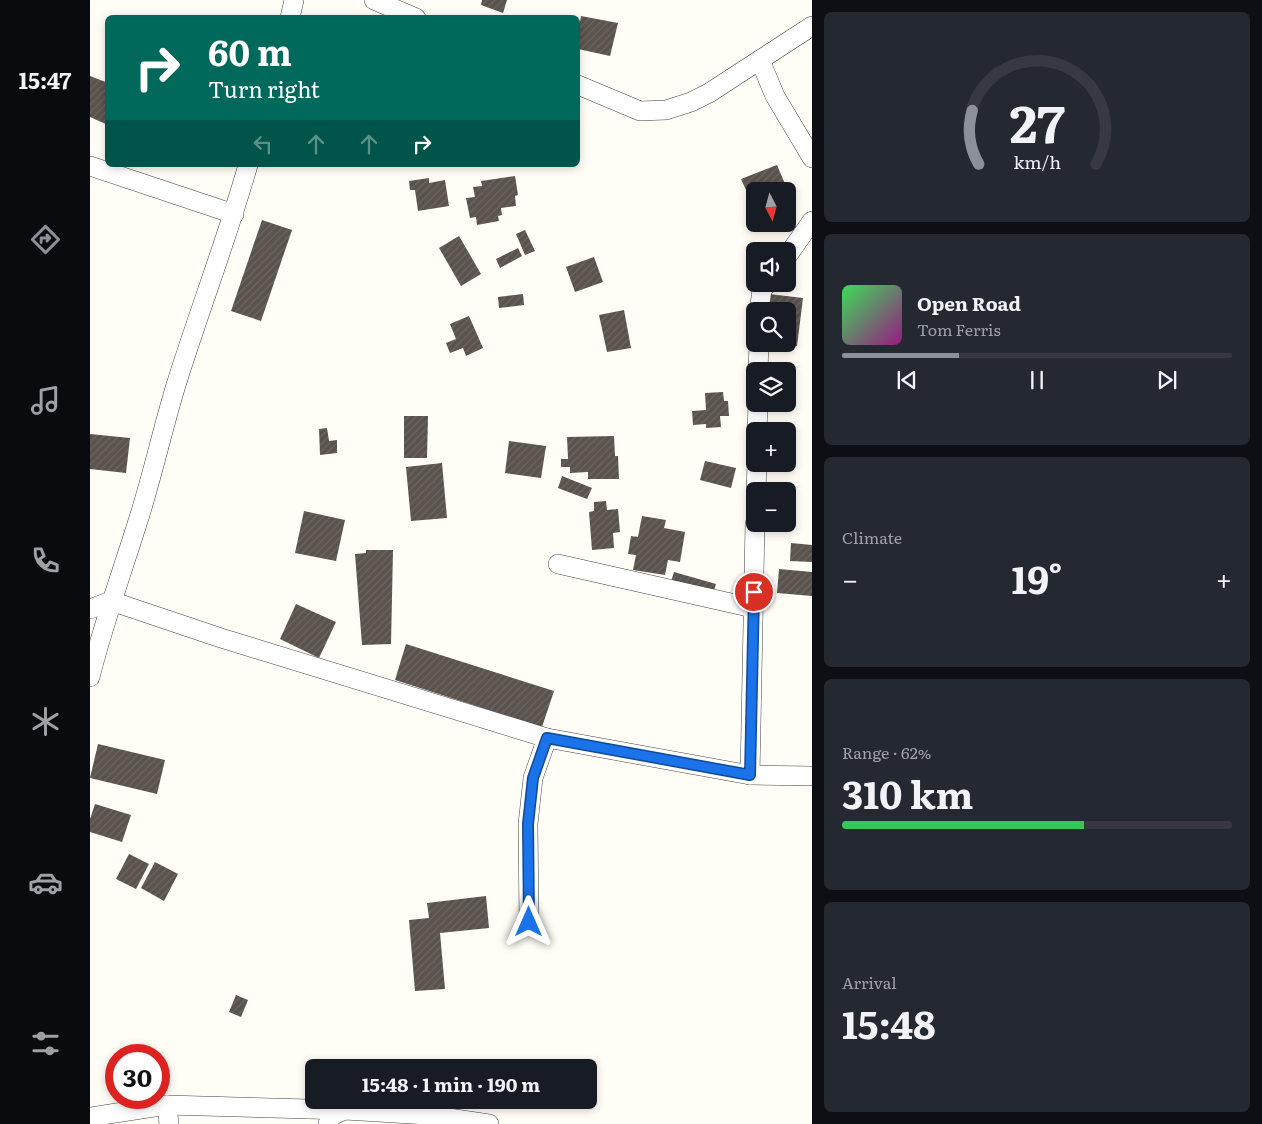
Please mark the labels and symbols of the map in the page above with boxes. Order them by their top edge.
north arrow [746,182,796,232]
pin [733,571,775,613]
position arrow [502,895,554,947]
speed limit sign: 30 [105,1044,170,1109]

